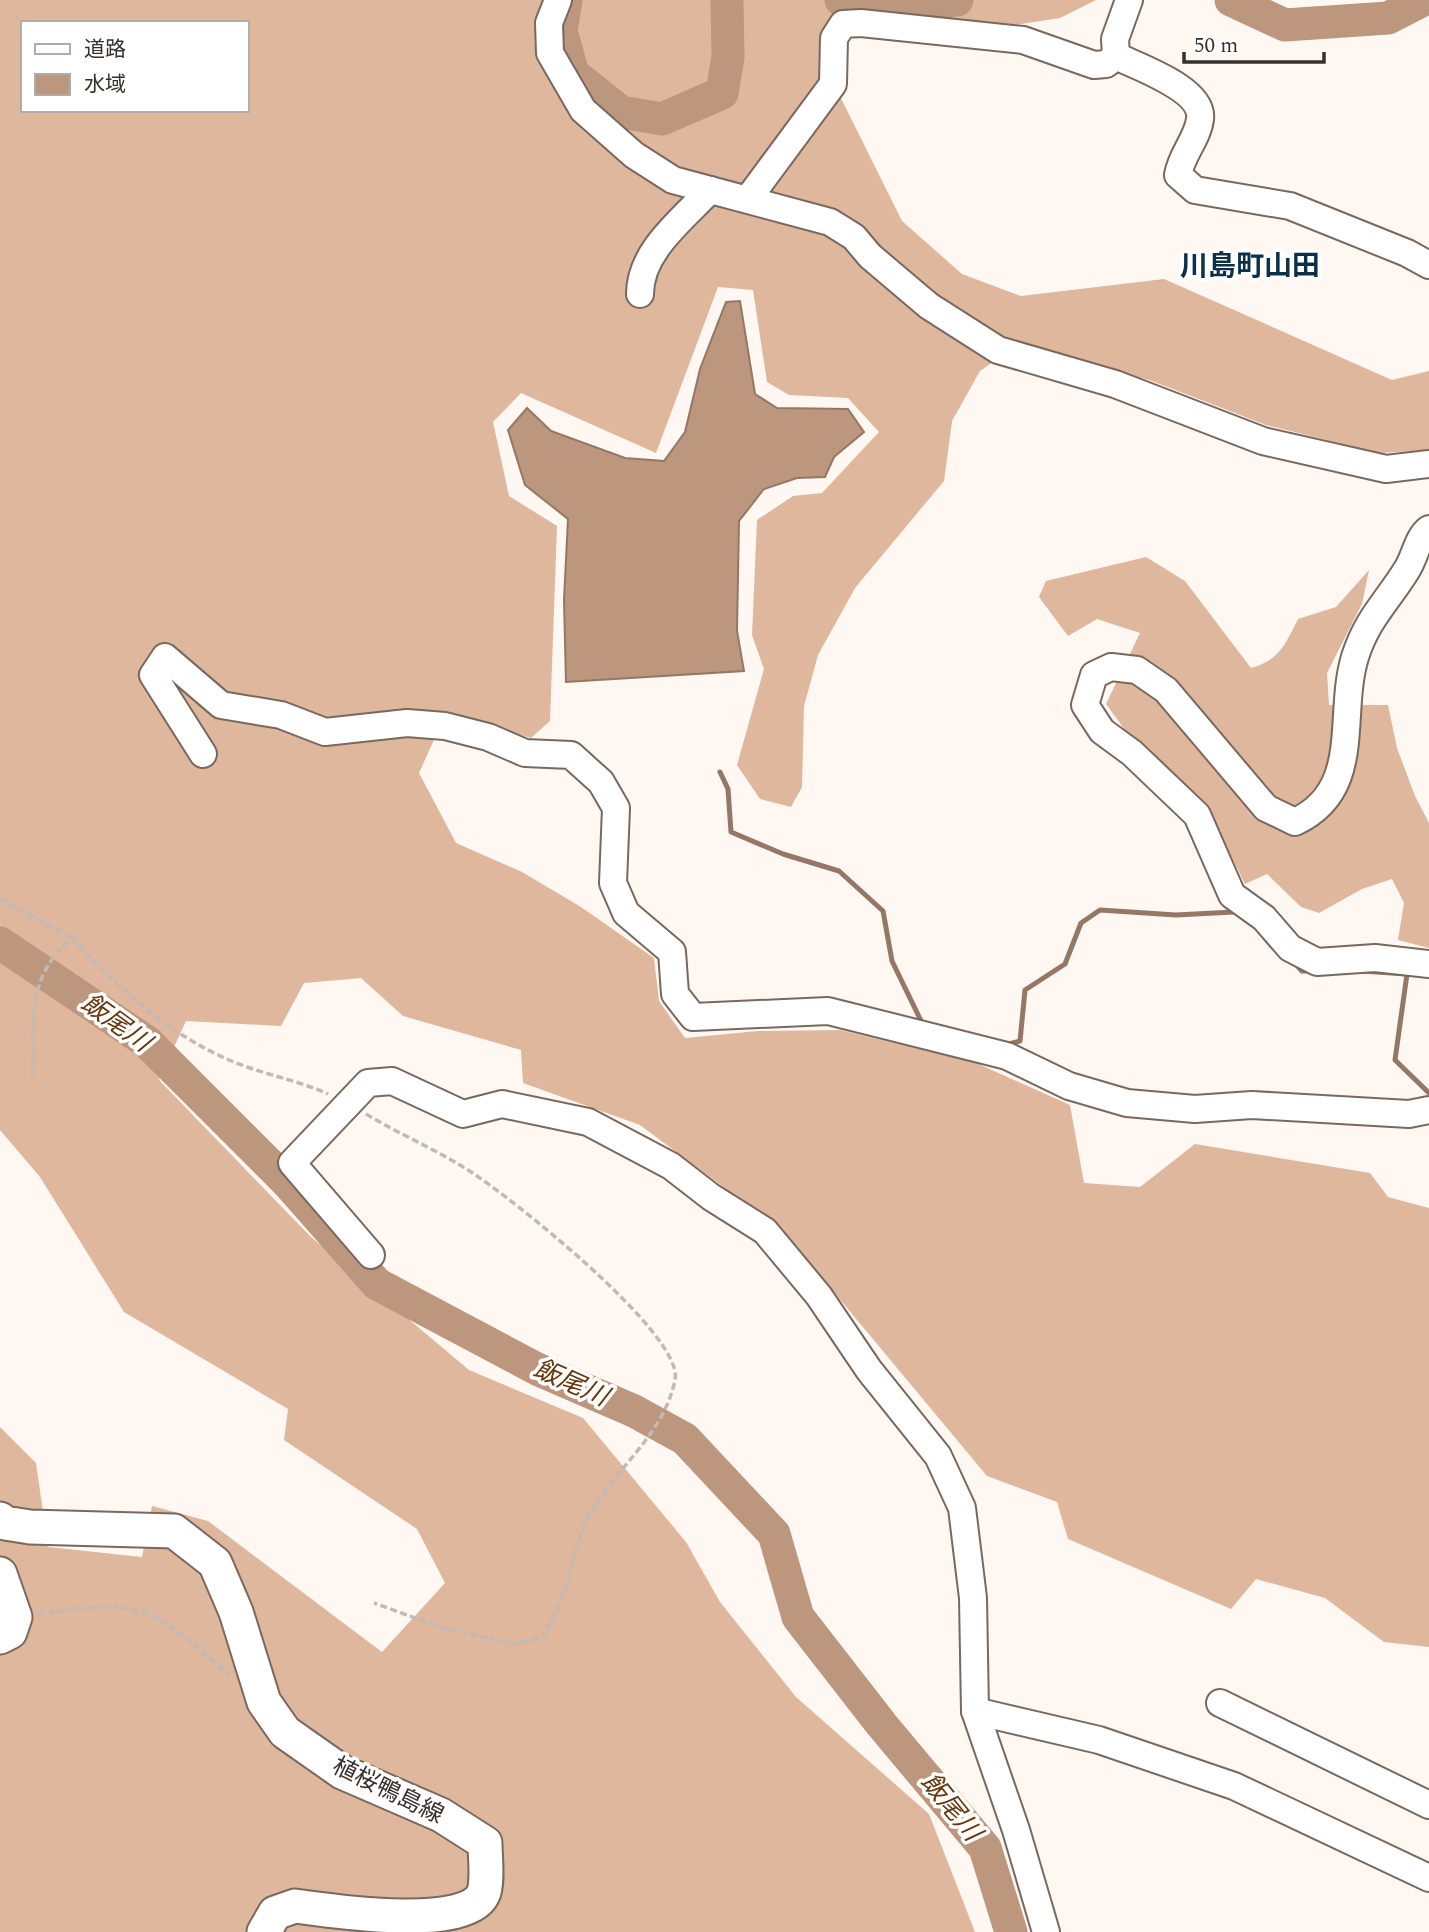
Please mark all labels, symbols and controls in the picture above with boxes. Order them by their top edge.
legend [21,21,248,112]
scale bar [1184,21,1324,65]
text: 50 m [1194,30,1238,62]
text: 道路 [84,34,126,66]
text: 水域 [84,69,126,101]
district label: 川島町山田 [1180,245,1320,288]
water label: 飯尾川 [73,984,162,1064]
water label: 飯尾川 [527,1349,617,1418]
street label: 植桜鴨島線 [326,1749,450,1833]
water label: 飯尾川 [911,1764,993,1852]

